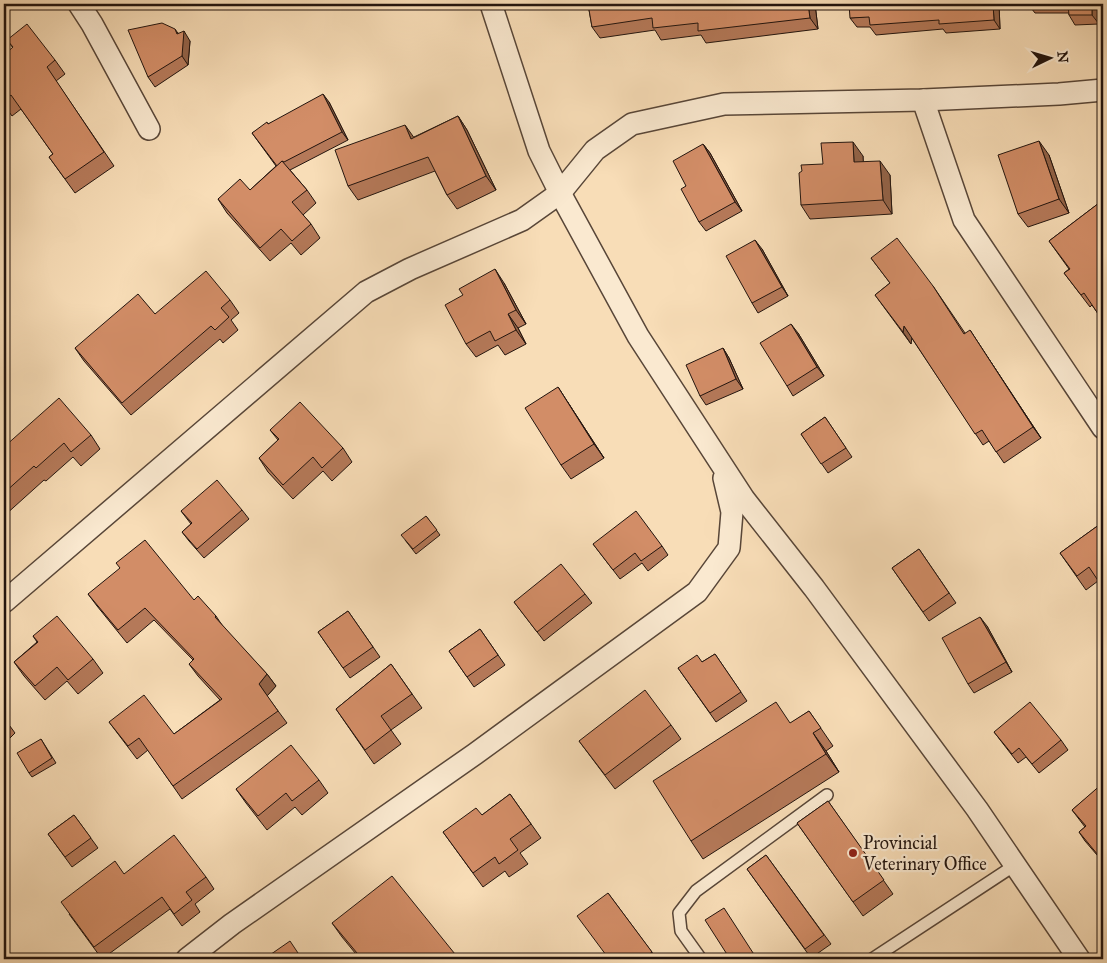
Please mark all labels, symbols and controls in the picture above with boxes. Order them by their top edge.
north arrow [1024,32,1074,82]
text: N [1053,50,1071,64]
place label: Provincial Veterinary Office [862,832,987,875]
marker: Provincial Veterinary Office [847,847,859,859]

